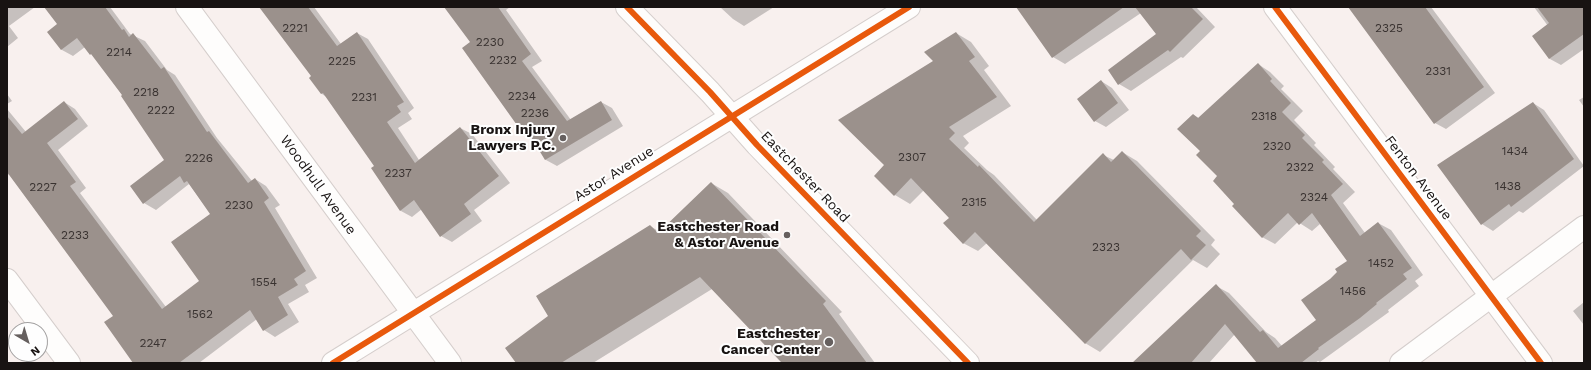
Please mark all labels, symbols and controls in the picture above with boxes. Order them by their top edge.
house number: 2221 [282,21,308,35]
house number: 2325 [1375,21,1403,35]
house number: 2230 [476,35,504,49]
house number: 2214 [106,45,132,59]
house number: 2232 [489,53,517,67]
house number: 2225 [328,54,356,68]
house number: 2331 [1425,64,1451,78]
house number: 2218 [133,85,159,99]
house number: 2234 [508,89,536,103]
house number: 2231 [351,90,377,104]
house number: 2222 [147,103,175,117]
house number: 2236 [521,106,549,120]
house number: 2318 [1251,109,1277,123]
place label: Bronx Injury Lawyers P.C. [468,122,555,154]
street label: Eastchester Road [757,128,853,226]
street label: Woodhull Avenue [276,132,360,238]
street label: Fenton Avenue [1381,132,1455,224]
marker: Bronx Injury Lawyers P.C. [558,133,568,143]
house number: 2320 [1263,139,1291,153]
street label: Astor Avenue [571,143,657,205]
house number: 1434 [1502,144,1528,158]
house number: 2307 [898,150,926,164]
house number: 2226 [185,151,213,165]
house number: 2322 [1286,160,1314,174]
house number: 2237 [384,166,412,180]
house number: 1438 [1495,179,1521,193]
house number: 2227 [29,180,57,194]
house number: 2324 [1300,190,1328,204]
house number: 2315 [961,195,987,209]
house number: 2230 [225,198,253,212]
place label: Eastchester Road & Astor Avenue [657,219,779,252]
house number: 2233 [61,228,89,242]
marker: Eastchester Road & Astor Avenue [782,230,792,240]
house number: 2323 [1092,240,1120,254]
house number: 1452 [1368,256,1394,270]
house number: 1554 [251,275,277,289]
house number: 1456 [1340,284,1366,298]
house number: 1562 [187,307,213,321]
north arrow [8,322,48,362]
place label: Eastchester Cancer Center [721,326,820,358]
house number: 2247 [139,336,167,350]
marker: Eastchester Cancer Center [823,336,835,348]
text: N [28,343,42,359]

